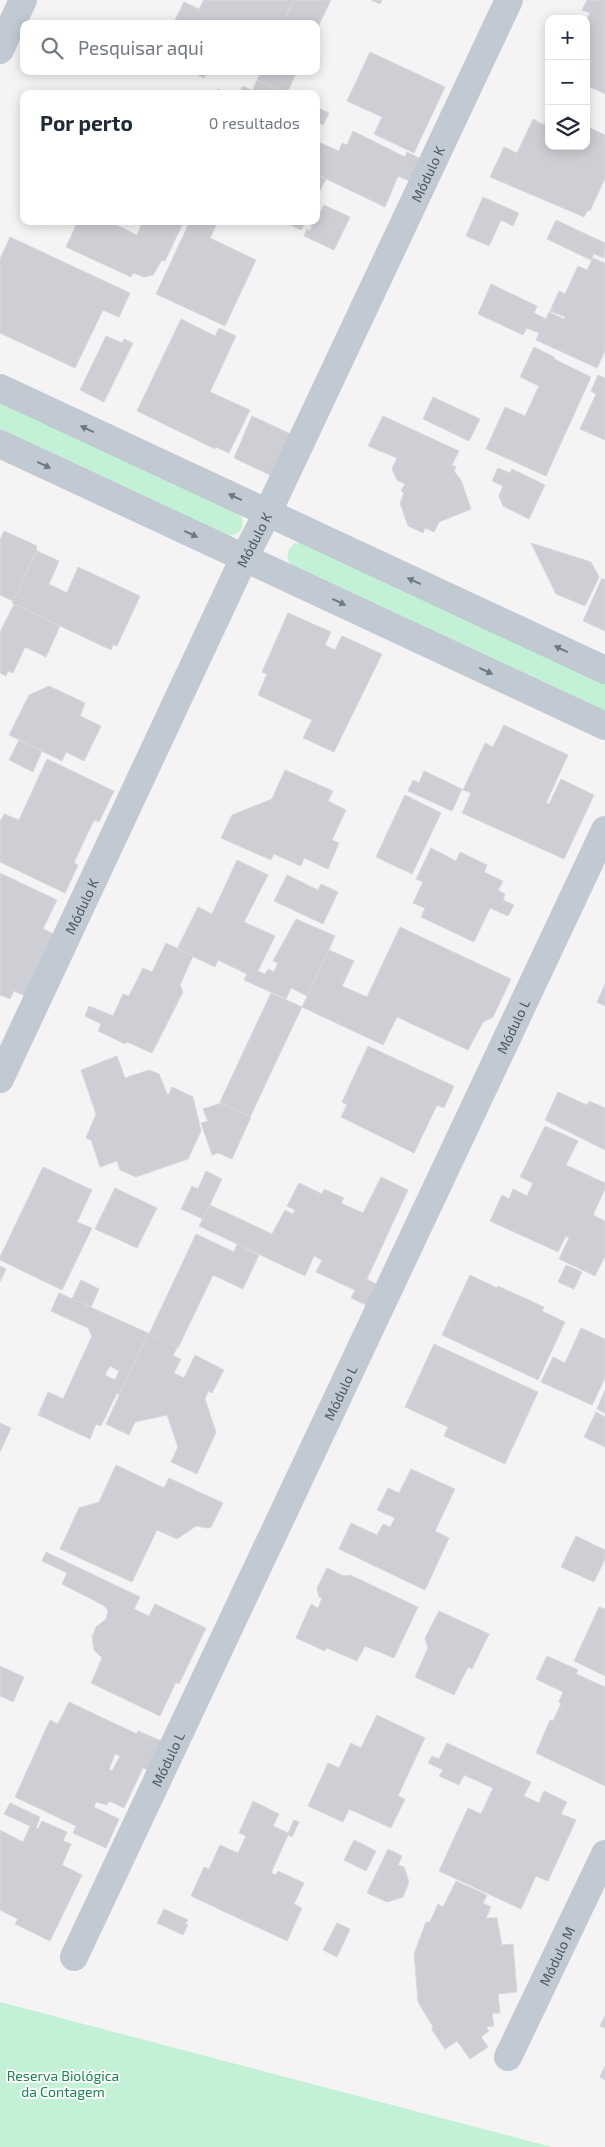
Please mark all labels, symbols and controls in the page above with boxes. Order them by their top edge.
map controls [545,15,590,150]
button: + [545,15,590,60]
search box [20,20,320,75]
icon: search [38,34,66,62]
text: Pesquisar aqui [78,36,204,59]
button: − [545,60,590,105]
button: layers [545,105,590,150]
text: Por perto [40,110,133,135]
text: 0 resultados [209,113,300,132]
street label: Módulo K [407,142,448,204]
one-way arrow [80,424,94,432]
one-way arrow [37,461,51,469]
one-way arrow [228,493,242,501]
street label: Módulo K [232,509,275,570]
one-way arrow [184,530,198,538]
one-way arrow [407,576,421,584]
one-way arrow [332,599,346,607]
one-way arrow [554,645,568,653]
one-way arrow [479,667,493,675]
street label: Módulo K [61,875,102,937]
street label: Módulo L [492,996,533,1056]
street label: Módulo L [320,1362,360,1423]
street label: Módulo L [147,1729,188,1789]
street label: Módulo M [535,1924,578,1988]
park label: Reserva Biológica da Contagem [7,2067,119,2100]

